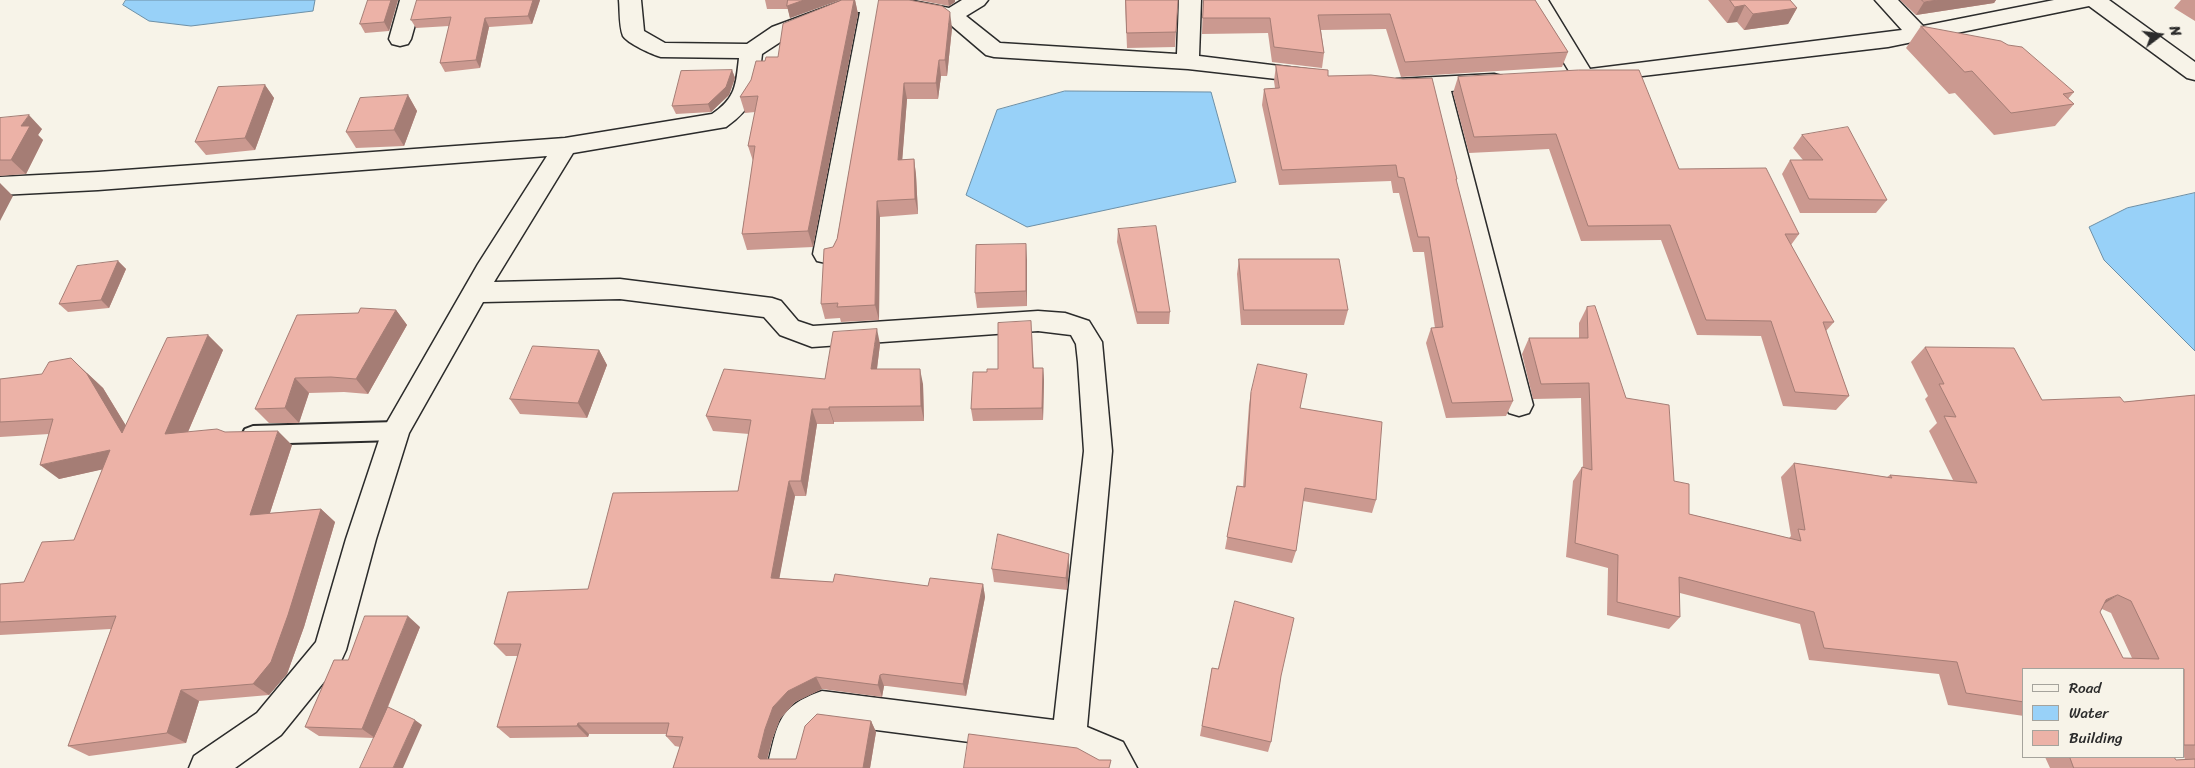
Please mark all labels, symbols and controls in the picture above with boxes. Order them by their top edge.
north arrow [2135,10,2185,60]
text: N [2162,23,2188,39]
legend [2022,668,2185,758]
text: Road [2069,675,2101,701]
text: Water [2069,700,2109,726]
text: Building [2069,725,2123,751]

